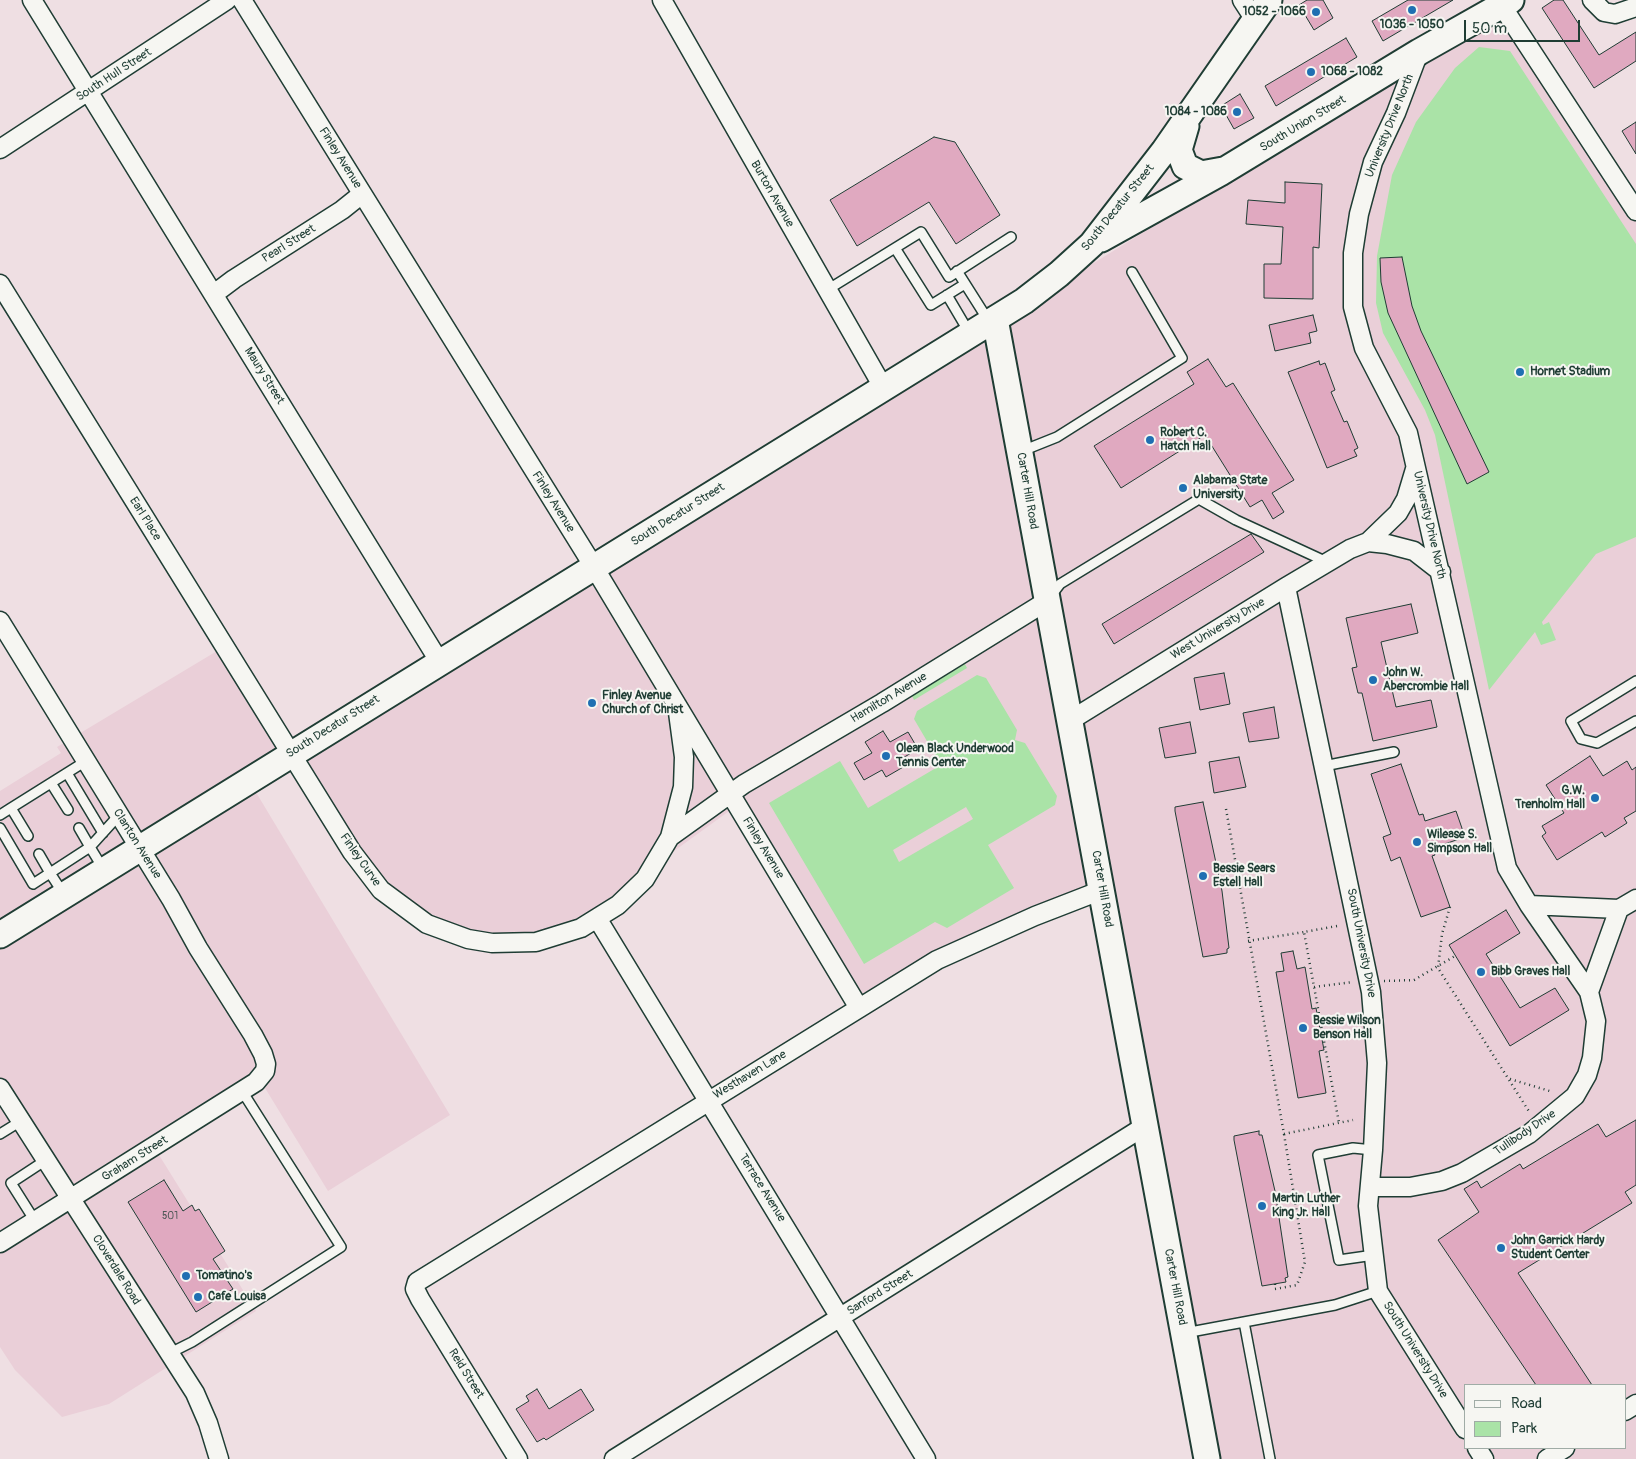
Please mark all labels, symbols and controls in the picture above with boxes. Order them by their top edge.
marker: 1036 - 1050 [1406,4,1418,16]
place label: 1052 - 1066 [1243,5,1306,19]
marker: 1052 - 1066 [1310,6,1322,18]
scale bar [1466,10,1582,42]
place label: 1036 - 1050 [1380,18,1444,32]
text: 50 m [1472,19,1507,38]
street label: South Hull Street [74,45,154,105]
place label: 1068 - 1082 [1321,65,1383,79]
marker: 1068 - 1082 [1305,66,1317,78]
street label: University Drive North [1363,72,1417,180]
street label: South Union Street [1257,93,1349,155]
place label: 1084 - 1086 [1165,105,1227,119]
marker: 1084 - 1086 [1231,106,1243,118]
street label: Finley Avenue [316,125,364,191]
street label: Burton Avenue [747,158,797,230]
street label: South Decatur Street [1079,162,1157,254]
street label: Pearl Street [260,222,318,266]
street label: Maury Street [241,345,287,407]
place label: Hornet Stadium [1530,365,1610,379]
marker: Hornet Stadium [1514,366,1526,378]
place label: Robert C. Hatch Hall [1160,426,1211,454]
marker: Robert C. Hatch Hall [1144,434,1156,446]
street label: Carter Hill Road [1013,451,1041,531]
street label: Finley Avenue [529,469,577,535]
street label: University Drive North [1410,470,1448,580]
place label: Alabama State University [1193,474,1267,502]
street label: South Decatur Street [629,480,727,550]
marker: Alabama State University [1177,482,1189,494]
street label: Earl Place [126,495,164,543]
street label: West University Drive [1168,595,1268,663]
place label: John W. Abercrombie Hall [1383,666,1469,694]
street label: Hamilton Avenue [848,670,930,726]
marker: John W. Abercrombie Hall [1367,674,1379,686]
place label: Finley Avenue Church of Christ [602,689,683,717]
street label: South Decatur Street [284,692,382,762]
marker: Finley Avenue Church of Christ [586,697,598,709]
place label: Olean Black Underwood Tennis Center [896,742,1014,770]
marker: Olean Black Underwood Tennis Center [880,750,892,762]
place label: G.W. Trenholm Hall [1515,784,1585,812]
marker: G.W. Trenholm Hall [1589,792,1601,804]
street label: Clanton Avenue [110,806,164,882]
street label: Finley Avenue [739,815,787,881]
place label: Wilease S. Simpson Hall [1427,828,1492,856]
street label: Finley Curve [336,831,384,889]
marker: Wilease S. Simpson Hall [1411,836,1423,848]
street label: Carter Hill Road [1088,849,1116,929]
place label: Bessie Sears Estell Hall [1213,862,1275,890]
marker: Bessie Sears Estell Hall [1197,870,1209,882]
street label: South University Drive [1343,887,1379,999]
place label: Bibb Graves Hall [1491,965,1570,979]
marker: Bibb Graves Hall [1475,966,1487,978]
place label: Bessie Wilson Benson Hall [1313,1014,1381,1042]
marker: Bessie Wilson Benson Hall [1297,1022,1309,1034]
street label: Westhaven Lane [711,1048,789,1102]
street label: Tullibody Drive [1491,1107,1559,1159]
street label: Graham Street [99,1133,171,1185]
street label: Terrace Avenue [735,1151,789,1225]
place label: Martin Luther King Jr. Hall [1272,1192,1340,1220]
marker: Martin Luther King Jr. Hall [1256,1200,1268,1212]
house number: 501 [162,1210,178,1222]
street label: Cloverdale Road [89,1232,143,1308]
place label: John Garrick Hardy Student Center [1511,1234,1604,1262]
marker: John Garrick Hardy Student Center [1495,1242,1507,1254]
street label: Carter Hill Road [1161,1247,1189,1327]
street label: Sanford Street [845,1267,915,1319]
place label: Tomatino's [196,1269,252,1283]
marker: Tomatino's [180,1270,192,1282]
place label: Cafe Louisa [208,1290,266,1304]
marker: Cafe Louisa [192,1291,204,1303]
street label: South University Drive [1379,1299,1451,1401]
street label: Reid Street [445,1346,487,1402]
legend [1464,1384,1626,1449]
text: Road [1511,1394,1542,1413]
text: Park [1511,1419,1537,1438]

